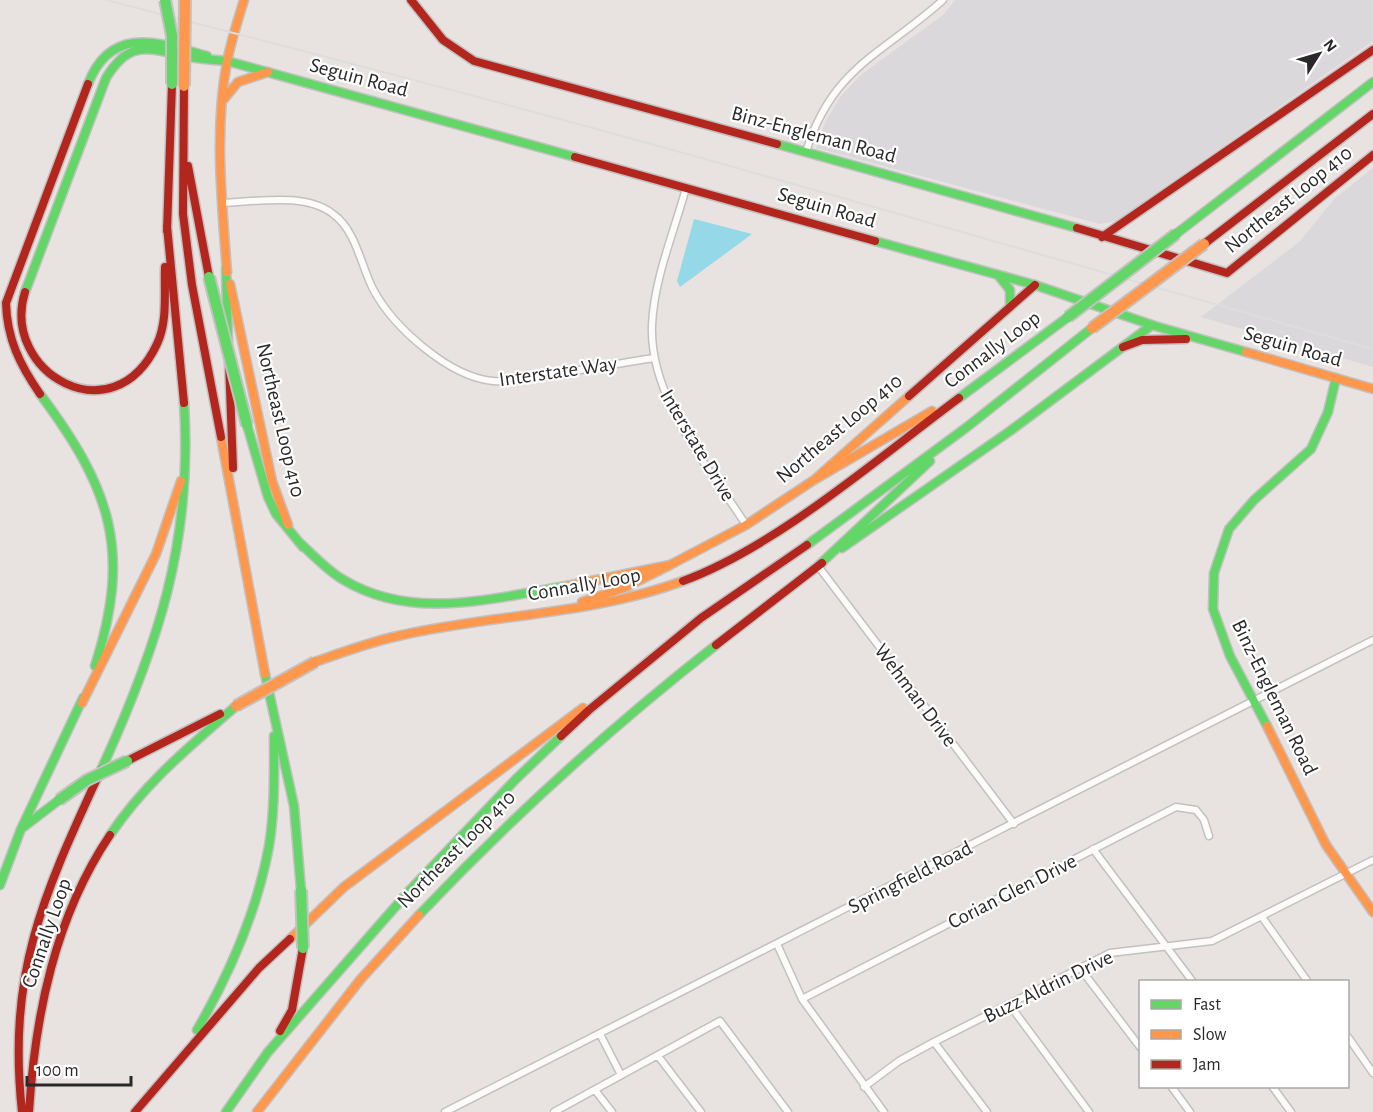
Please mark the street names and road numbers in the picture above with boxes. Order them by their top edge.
street label: Seguin Road [307,54,411,101]
street label: Binz-Engleman Road [729,102,899,167]
street label: Northeast Loop 410 [1221,142,1356,257]
street label: Seguin Road [775,183,878,232]
street label: Connally Loop [940,307,1044,392]
street label: Seguin Road [1241,322,1344,371]
street label: Northeast Loop 410 [253,341,308,499]
street label: Interstate Way [498,353,618,390]
street label: Northeast Loop 410 [772,370,906,487]
street label: Interstate Drive [656,386,739,505]
street label: Connally Loop [526,564,642,605]
street label: Binz-Engleman Road [1228,616,1321,778]
street label: Wehman Drive [870,640,961,751]
street label: Northeast Loop 410 [393,786,519,912]
street label: Springfield Road [845,837,976,918]
street label: Corian Glen Drive [944,850,1080,933]
street label: Connally Loop [18,876,75,991]
street label: Buzz Aldrin Drive [980,946,1116,1027]

